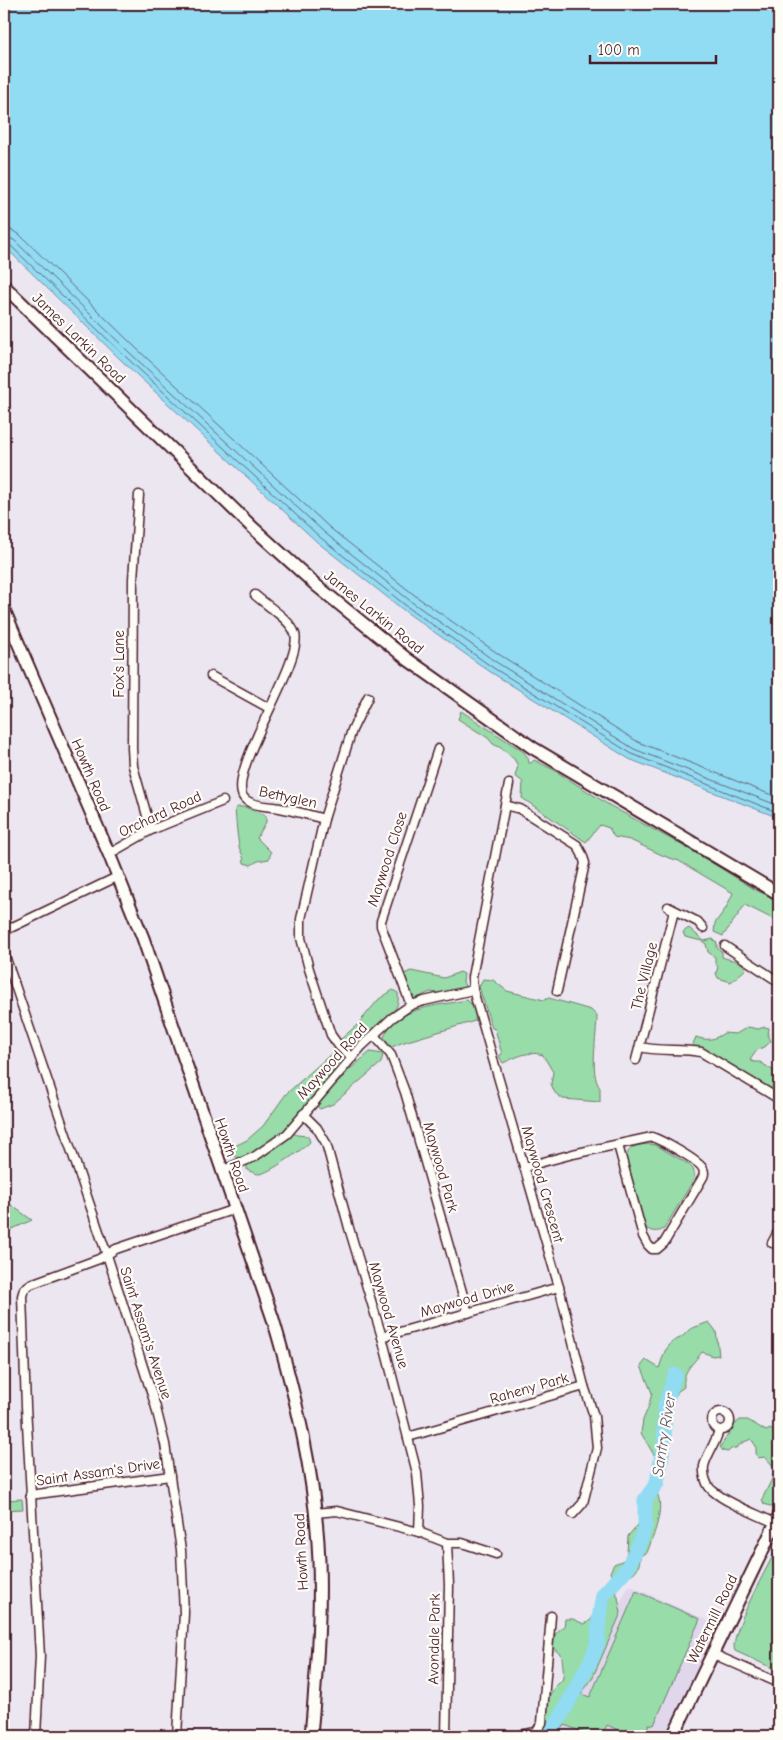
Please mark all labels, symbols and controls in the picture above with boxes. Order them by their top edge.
scale bar [590,32,717,64]
text: 100 m [598,41,640,59]
street label: James Larkin Road [28,289,130,387]
street label: James Larkin Road [321,566,427,658]
street label: Fox's Lane [110,630,128,698]
street label: Howth Road [68,736,114,814]
street label: Bettyglen [257,782,319,812]
street label: Orchard Road [116,787,204,841]
street label: Maywood Close [363,809,411,909]
street label: The Village [627,940,661,1012]
street label: Maywood Road [293,1019,371,1103]
street label: Howth Road [211,1115,253,1195]
street label: Maywood Park [419,1120,463,1215]
street label: Maywood Crescent [518,1124,568,1245]
street label: Maywood Avenue [365,1260,413,1371]
street label: Saint Assam's Avenue [116,1265,176,1402]
street label: Maywood Drive [418,1277,516,1321]
street label: Raheny Park [488,1368,571,1408]
water label: Santry River [649,1392,680,1478]
street label: Saint Assam's Drive [35,1454,162,1490]
street label: Howth Road [290,1513,312,1591]
street label: Watermill Road [683,1572,741,1666]
street label: Avondale Park [424,1593,444,1685]

